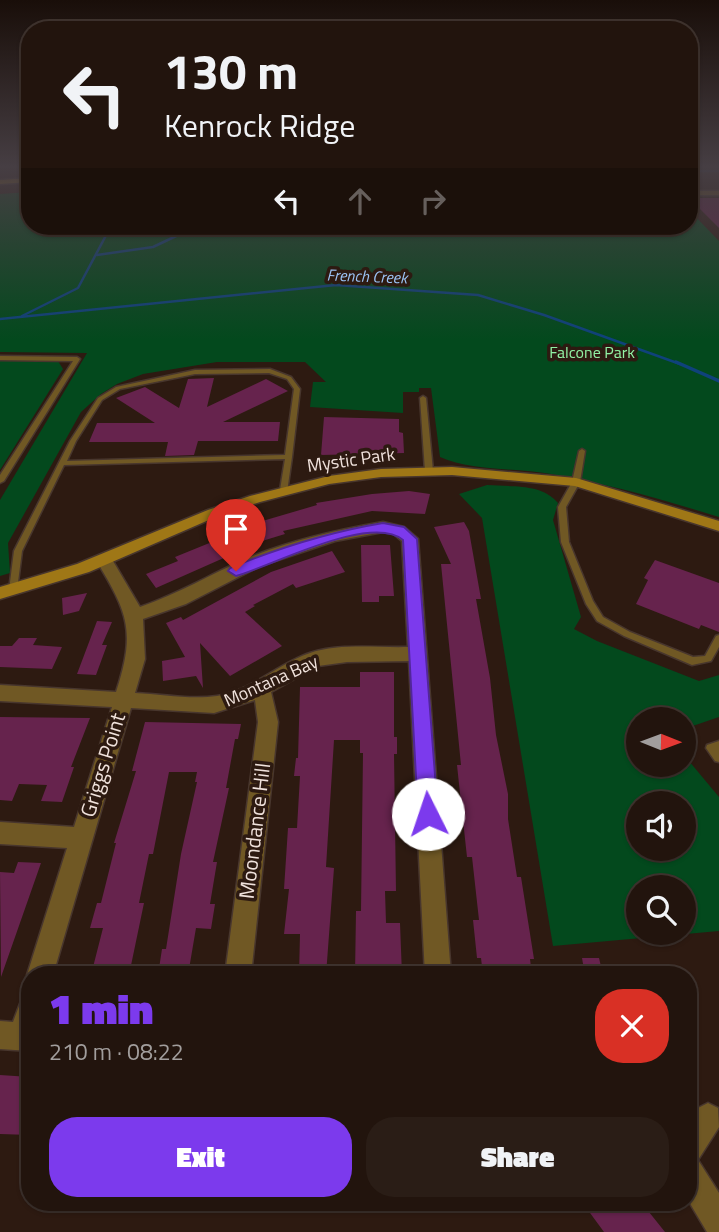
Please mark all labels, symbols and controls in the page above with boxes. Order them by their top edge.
text: 130 m [164,33,298,108]
icon: left [49,49,140,140]
text: Kenrock Ridge [164,101,355,149]
icon: left [268,182,306,220]
icon: ahead [341,182,379,220]
icon: right [414,182,452,220]
water label: French Creek [326,263,410,289]
park label: Falcone Park [549,340,635,364]
street label: Mystic Park [305,440,397,479]
pin [206,499,266,571]
icon: arrive [217,510,255,548]
street label: Montana Bay [219,648,323,713]
north arrow [626,707,696,777]
map controls [626,707,696,945]
street label: Griggs Point [71,708,133,821]
street label: Moondance Hill [230,761,278,901]
position arrow [391,777,465,851]
button: sound [626,791,696,861]
button: search [626,875,696,945]
text: 1 min [49,976,153,1040]
button: close [595,989,669,1063]
text: 210 m · 08:22 [49,1034,184,1069]
button: Exit [49,1117,352,1197]
button: Share [366,1117,669,1197]

